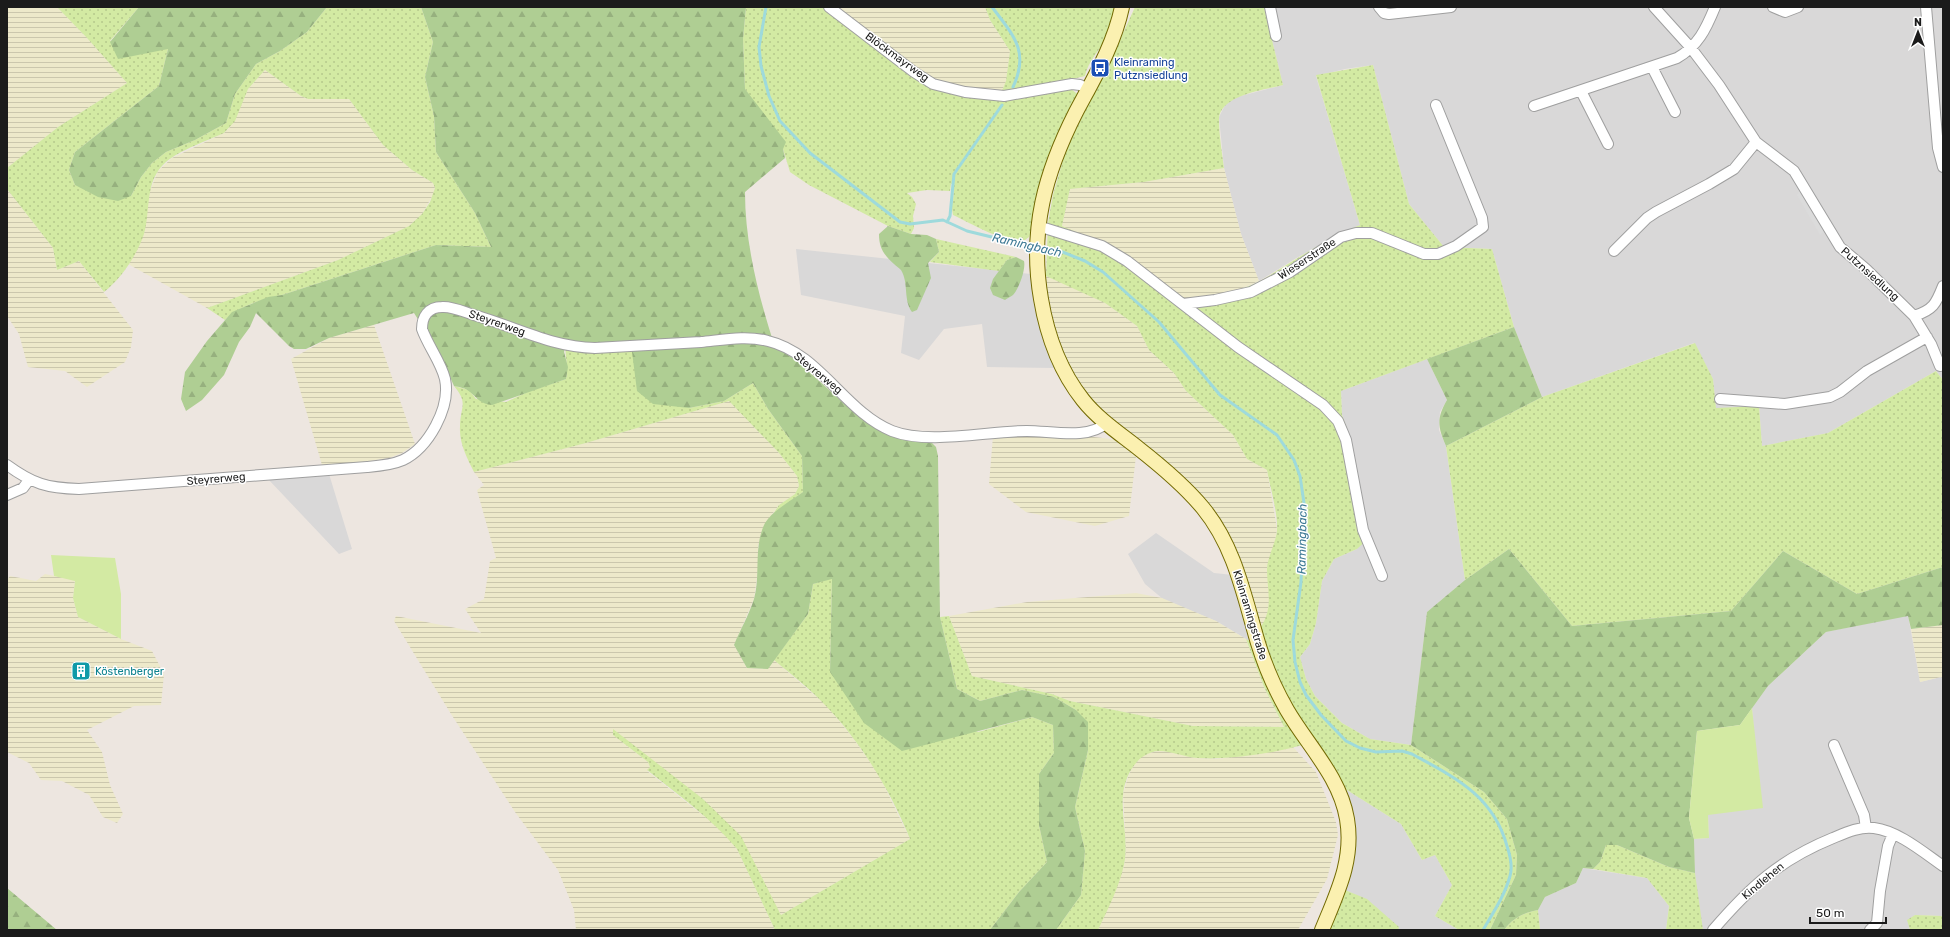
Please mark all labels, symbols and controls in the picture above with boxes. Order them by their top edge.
north arrow [1898,12,1938,52]
text: N [1914,16,1922,29]
street label: Blöckmayrweg [863,30,931,84]
place label: Kleinraming Putznsiedlung [1114,56,1188,82]
bus stop icon: Kleinraming Putznsiedlung [1089,57,1111,79]
water label: Ramingbach [991,230,1063,260]
street label: Wieserstraße [1276,235,1338,283]
street label: Putznsiedlung [1838,244,1902,304]
street label: Steyrerweg [467,307,527,339]
street label: Steyrerweg [791,349,845,397]
street label: Steyrerweg [186,470,246,488]
water label: Ramingbach [1294,503,1310,575]
street label: Kleinramingstraße [1230,568,1270,662]
building icon: Köstenberger [70,660,92,682]
place label: Köstenberger [95,665,165,678]
street label: Kindlehen [1739,860,1787,902]
scale bar [1810,899,1886,925]
text: 50 m [1816,906,1844,920]

